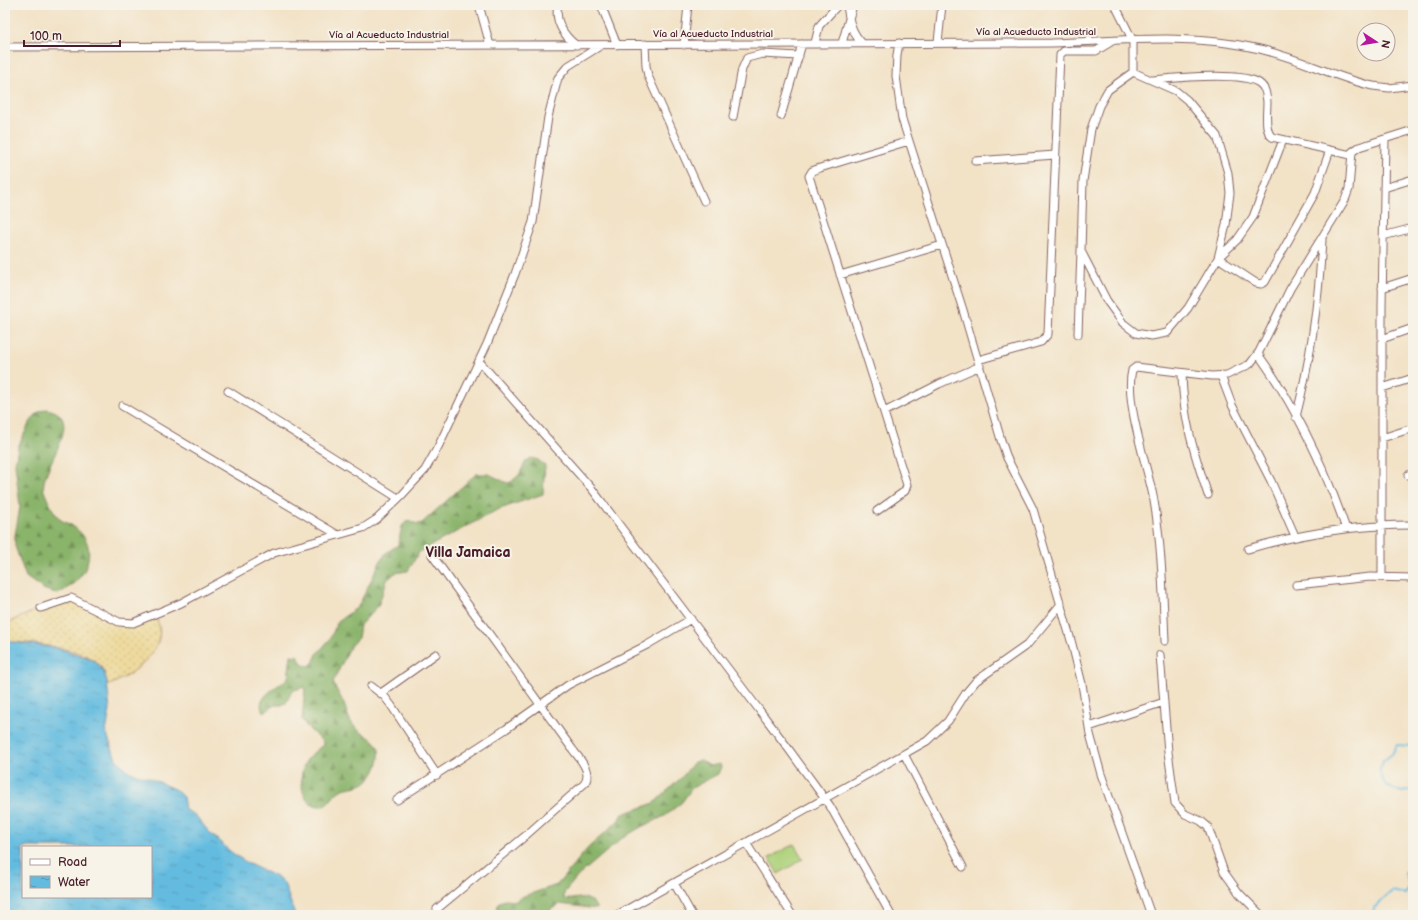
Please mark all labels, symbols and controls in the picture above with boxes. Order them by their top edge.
scale bar [24,22,120,48]
north arrow [1356,22,1396,62]
street label: Vía al Acueducto Industrial [976,26,1096,38]
street label: Vía al Acueducto Industrial [653,28,773,40]
text: 100 m [30,29,62,44]
street label: Vía al Acueducto Industrial [329,29,449,41]
text: N [1378,39,1393,49]
district label: Villa Jamaica [426,544,510,561]
legend [22,846,152,898]
text: Road [58,855,87,870]
text: Water [58,875,90,890]

